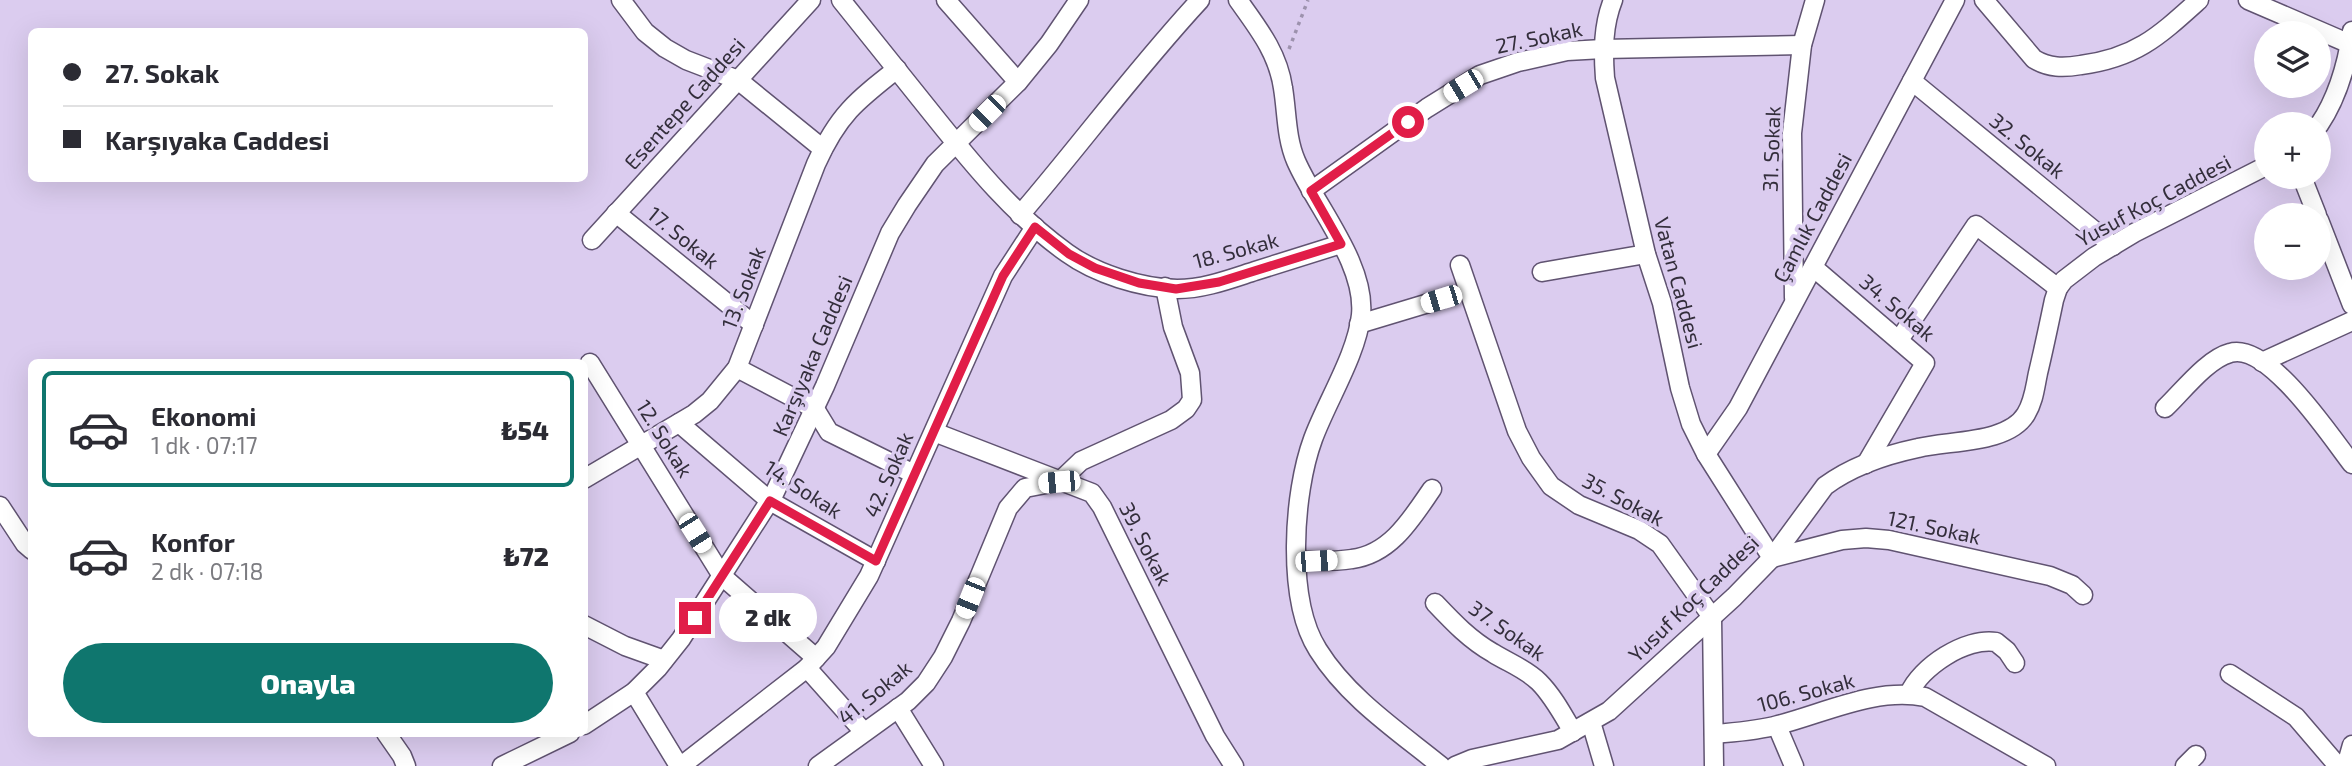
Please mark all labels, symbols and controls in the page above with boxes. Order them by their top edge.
street label: 27. Sokak [1493,15,1584,58]
map controls [2254,21,2331,280]
button: layers [2254,21,2331,98]
street label: Esentepe Caddesi [618,32,749,174]
text: 27. Sokak [105,57,219,88]
car [1440,66,1487,106]
car [965,91,1010,135]
street label: 31. Sokak [1757,105,1785,192]
route start [1392,106,1424,138]
street label: 32. Sokak [1985,107,2071,183]
button: + [2254,112,2331,189]
text: Karşıyaka Caddesi [105,124,330,155]
street label: Çamlık Caddesi [1767,148,1858,287]
street label: Yusuf Koç Caddesi [2072,148,2236,253]
street label: 17. Sokak [643,201,725,273]
button: − [2254,203,2331,280]
street label: Vatan Caddesi [1650,214,1709,351]
street label: 18. Sokak [1190,226,1281,273]
street label: 13. Sokak [715,242,770,332]
street label: 34. Sokak [1855,268,1941,346]
street label: Karşıyaka Caddesi [766,271,859,440]
car [1418,283,1465,315]
street label: 12. Sokak [632,395,699,482]
icon: car [67,398,130,461]
text: Ekonomi [151,400,257,431]
text: ₺54 [501,414,549,445]
street label: 42. Sokak [858,428,918,521]
text: 1 dk · 07:17 [151,431,258,459]
street label: 14. Sokak [760,454,848,523]
street label: 35. Sokak [1579,467,1669,531]
car [1038,470,1081,494]
street label: 39. Sokak [1115,498,1178,589]
street label: 121. Sokak [1885,504,1983,549]
car [675,510,716,556]
icon: car [67,524,130,587]
text: Konfor [151,526,235,557]
street label: Yusuf Koç Caddesi [1623,529,1765,668]
text: ₺72 [503,540,549,571]
car [1295,549,1338,573]
text: 2 dk · 07:18 [151,557,264,585]
car [953,575,988,621]
callout: 2 dk [720,594,818,642]
street label: 37. Sokak [1465,594,1551,665]
route end [679,602,711,634]
text: 2 dk [745,603,791,631]
button: Onayla [63,643,553,723]
street label: 41. Sokak [832,654,916,729]
street label: 106. Sokak [1754,667,1857,716]

